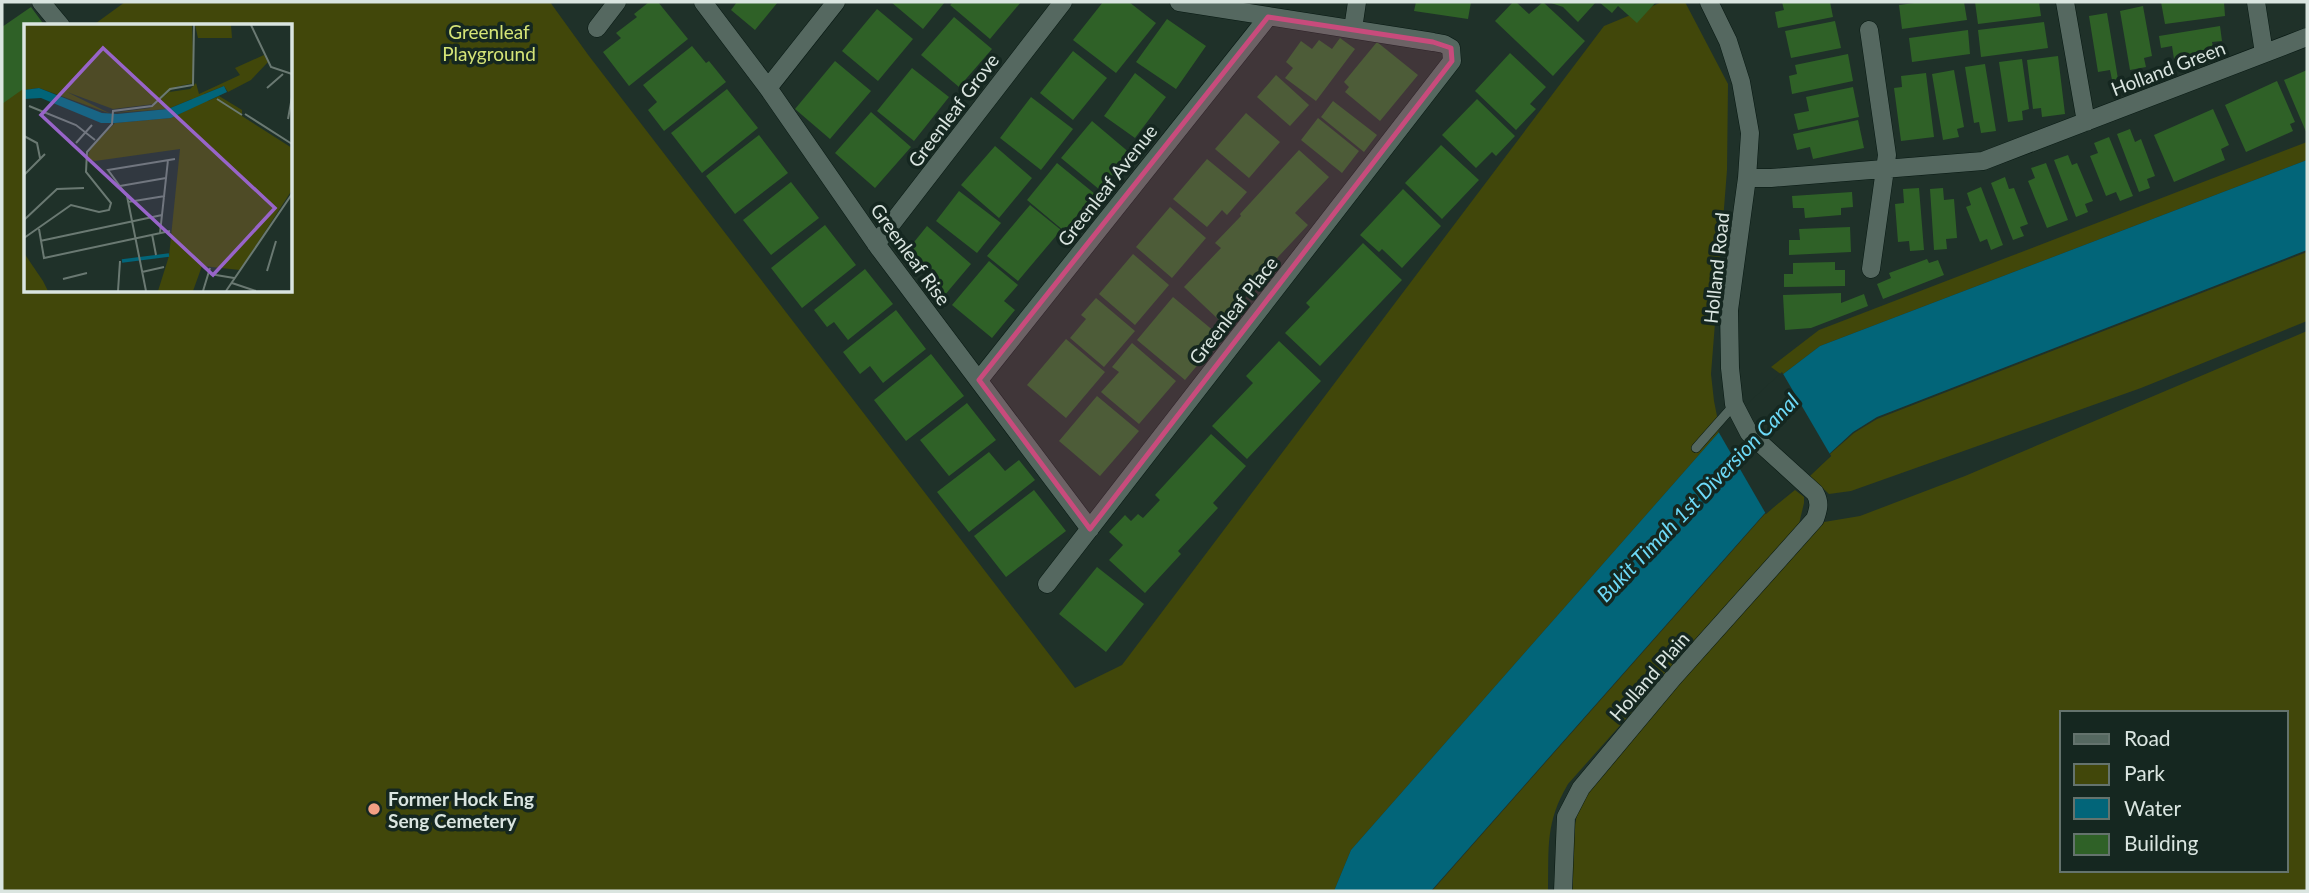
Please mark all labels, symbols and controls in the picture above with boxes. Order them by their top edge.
park label: Greenleaf Playground [442,20,536,65]
inset map [24,24,292,292]
street label: Holland Green [2108,36,2228,100]
street label: Greenleaf Grove [903,49,1003,171]
street label: Greenleaf Avenue [1052,120,1162,250]
street label: Greenleaf Rise [866,198,956,310]
street label: Holland Road [1699,211,1733,325]
street label: Greenleaf Place [1184,252,1282,368]
water label: Bukit Timah 1st Diversion Canal [1591,388,1803,606]
street label: Holland Plain [1604,627,1694,725]
legend [2060,711,2288,872]
text: Road [2124,725,2171,750]
text: Park [2124,760,2165,785]
place label: Former Hock Eng Seng Cemetery [388,787,534,832]
text: Water [2124,795,2181,820]
marker: Former Hock Eng Seng Cemetery [366,801,382,817]
text: Building [2124,830,2199,855]

